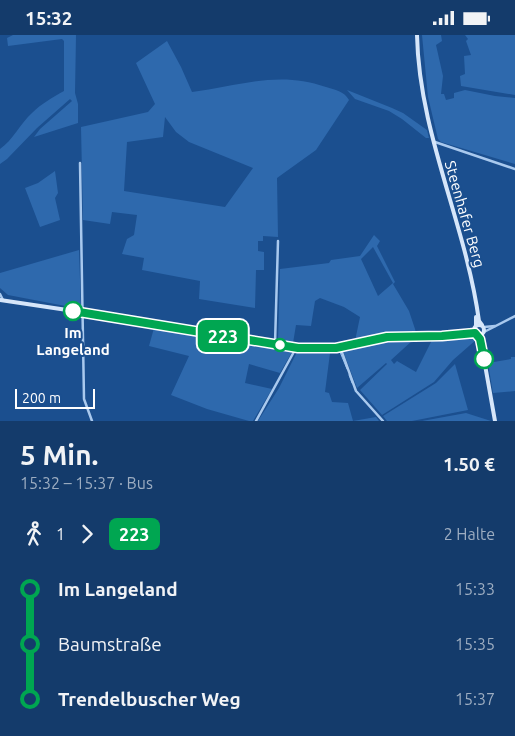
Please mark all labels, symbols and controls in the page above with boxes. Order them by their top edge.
text: 15:32 [25,7,73,29]
street label: Steenhafer Berg [442,159,488,269]
marker: Im Langeland [63,301,83,321]
line badge: 223 [194,320,252,352]
place label: Im Langeland [36,324,110,358]
text: 223 [208,326,238,346]
unlabelled marker [273,338,287,352]
unlabelled marker [474,349,494,369]
scale bar [15,386,95,409]
text: 200 m [22,390,61,406]
text: 5 Min. [20,439,98,470]
text: 1.50 € [443,453,495,475]
text: 15:32 – 15:37 · Bus [20,474,153,492]
icon: walk [20,520,48,548]
icon: forward [73,520,101,548]
text: 223 [119,524,150,544]
text: 1 [56,525,65,543]
text: 2 Halte [444,525,495,543]
text: Im Langeland [58,578,178,600]
text: 15:33 [455,580,495,598]
text: Baumstraße [58,633,162,655]
text: 15:35 [455,635,495,653]
text: Trendelbuscher Weg [58,688,241,710]
text: 15:37 [455,690,495,708]

